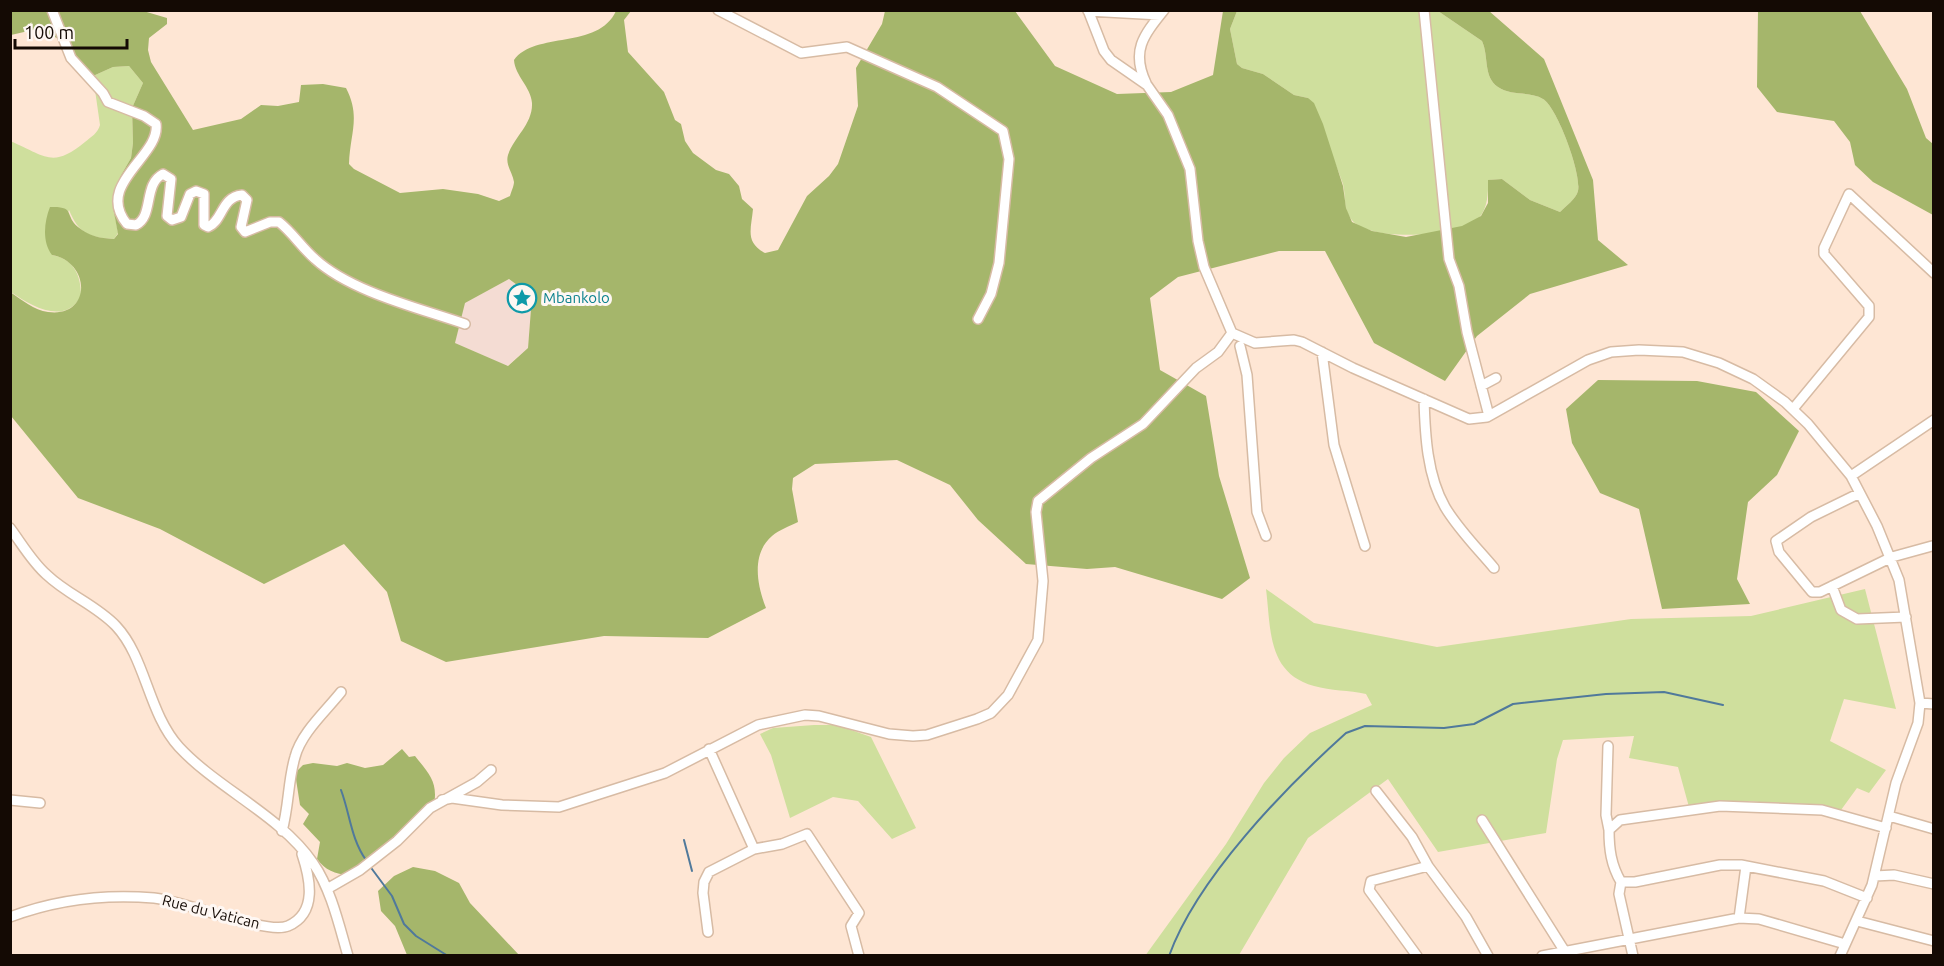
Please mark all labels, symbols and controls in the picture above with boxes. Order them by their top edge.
scale bar [15,12,128,50]
text: 100 m [24,22,74,42]
place icon: Mbankolo [506,282,538,314]
place label: Mbankolo [543,289,610,306]
street label: Rue du Vatican [160,891,262,932]

